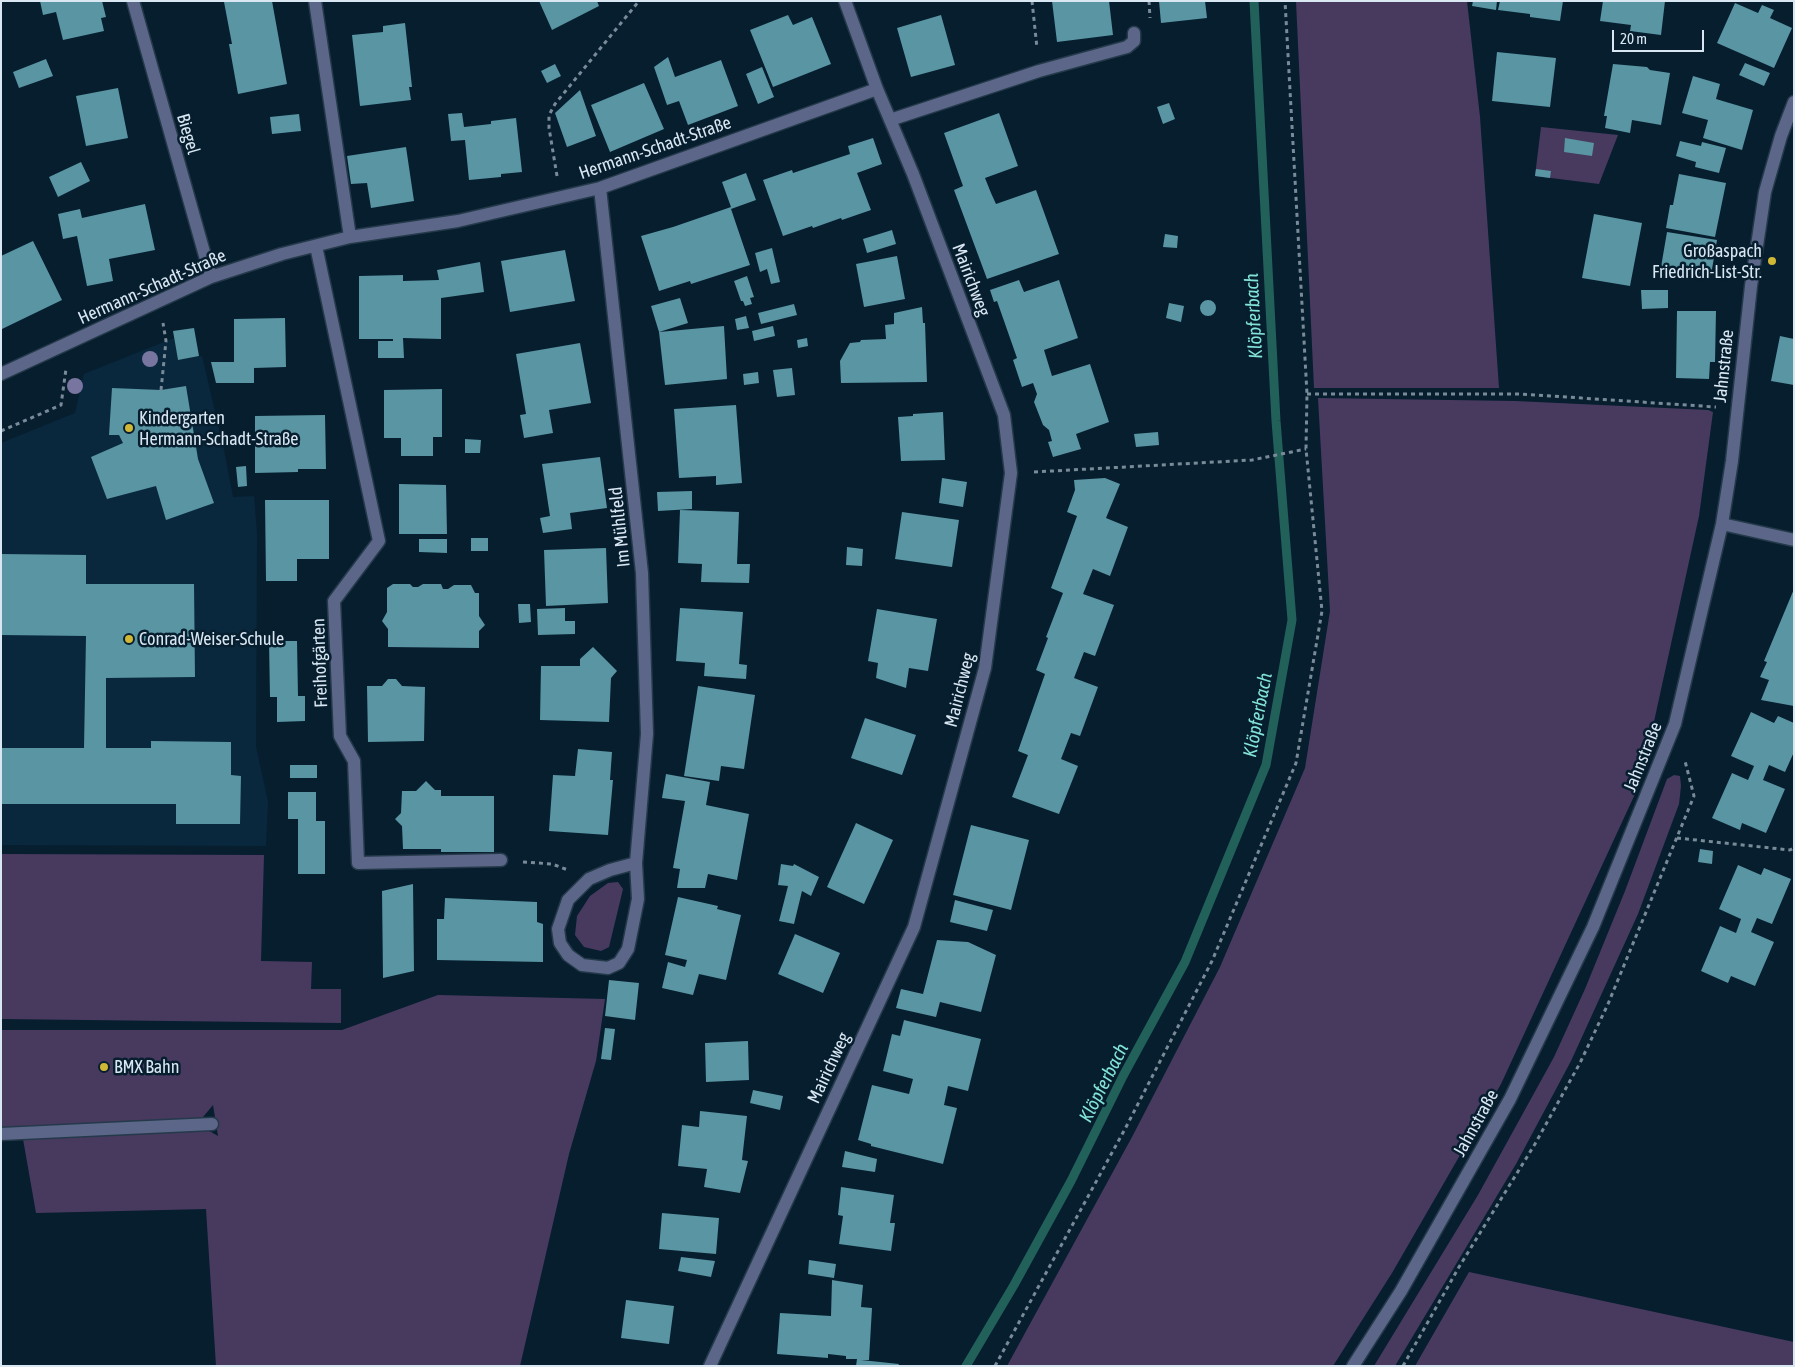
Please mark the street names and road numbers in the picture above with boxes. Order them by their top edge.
street label: Biegel [172,111,204,157]
street label: Hermann-Schadt-Straße [576,112,734,184]
street label: Mairichweg [947,241,995,319]
street label: Hermann-Schadt-Straße [75,245,229,329]
street label: Jahnstraße [1709,329,1739,403]
street label: Im Mühlfeld [605,486,635,568]
street label: Freihofgärten [308,618,332,708]
street label: Mairichweg [940,651,980,729]
street label: Jahnstraße [1619,719,1667,795]
street label: Mairichweg [803,1029,855,1107]
street label: Jahnstraße [1449,1086,1503,1160]

